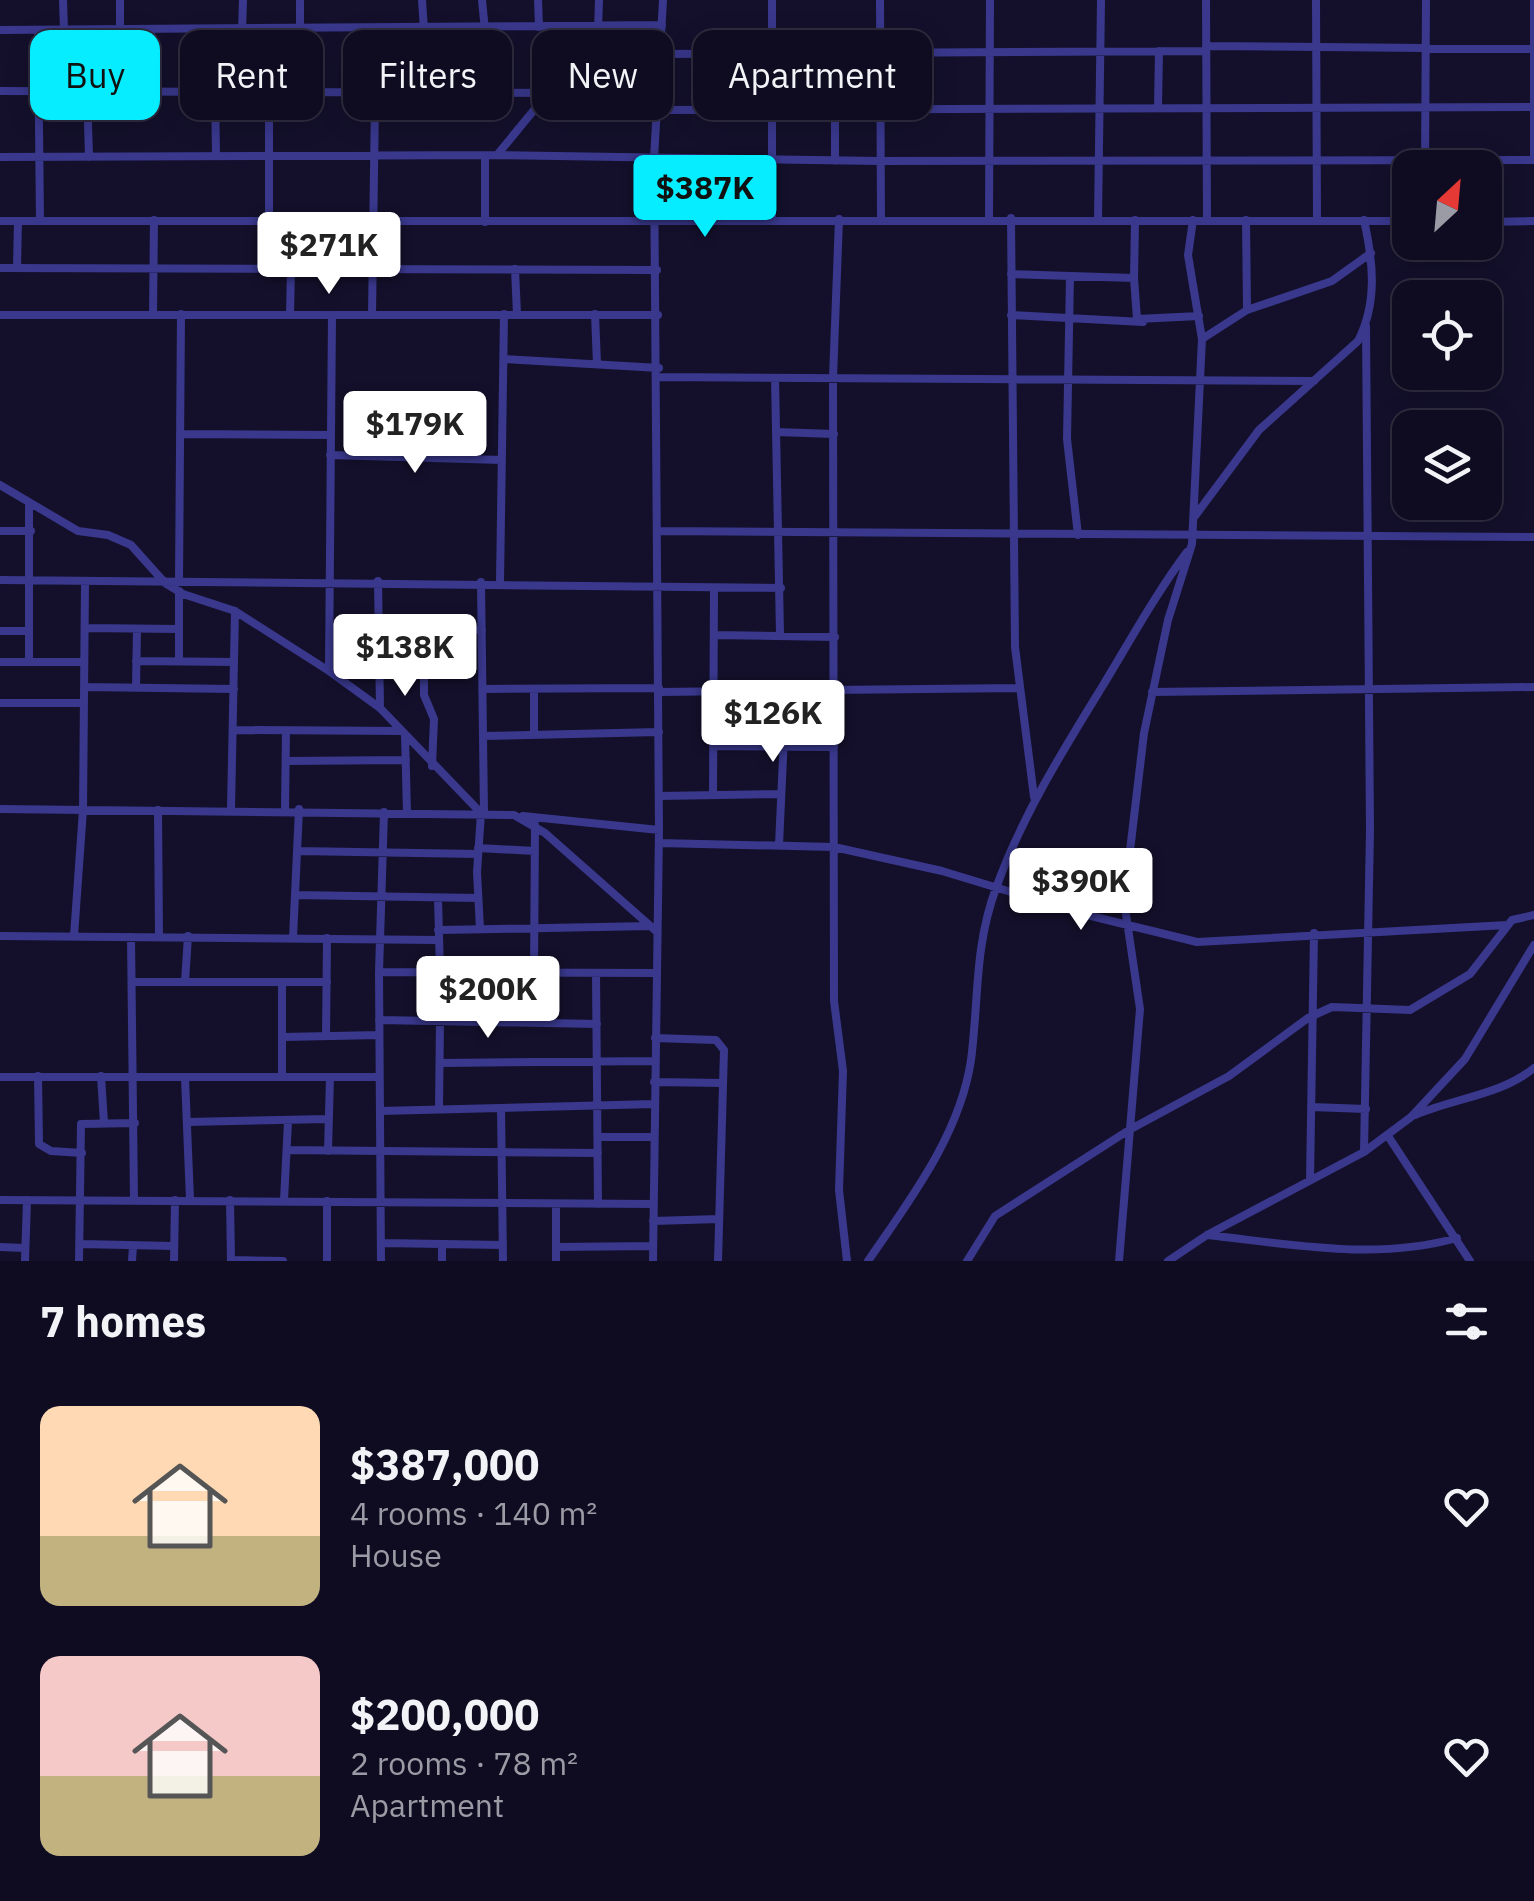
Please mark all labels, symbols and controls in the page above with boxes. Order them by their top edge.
chip: Buy [30,30,160,120]
chip: Rent [180,30,323,120]
chip: Filters [343,30,512,120]
chip: New [532,30,673,120]
chip: Apartment [693,30,932,120]
north arrow [1392,150,1502,260]
map controls [1392,150,1502,520]
pin: $387K [635,155,775,240]
text: $387K [655,166,755,208]
pin: $271K [259,212,399,297]
text: $271K [279,223,379,265]
button: locate [1392,280,1502,390]
pin: $179K [345,391,485,476]
text: $179K [365,402,465,444]
button: layers [1392,410,1502,520]
pin: $138K [335,614,475,699]
text: $138K [355,625,455,667]
pin: $126K [703,680,843,765]
text: $126K [723,691,823,733]
pin: $390K [1011,848,1151,933]
text: $390K [1031,859,1131,901]
pin: $200K [418,956,558,1041]
text: $200K [438,967,538,1009]
text: 7 homes [40,1294,206,1349]
icon: filters [1439,1294,1494,1349]
text: $387,000 [350,1437,539,1492]
icon: home [120,1446,240,1566]
icon: heart [1439,1479,1494,1534]
text: 4 rooms · 140 m² [350,1492,597,1534]
text: House [350,1534,442,1576]
text: $200,000 [350,1687,539,1742]
icon: home [120,1696,240,1816]
icon: heart [1439,1729,1494,1784]
text: 2 rooms · 78 m² [350,1742,578,1784]
text: Apartment [350,1784,504,1826]

